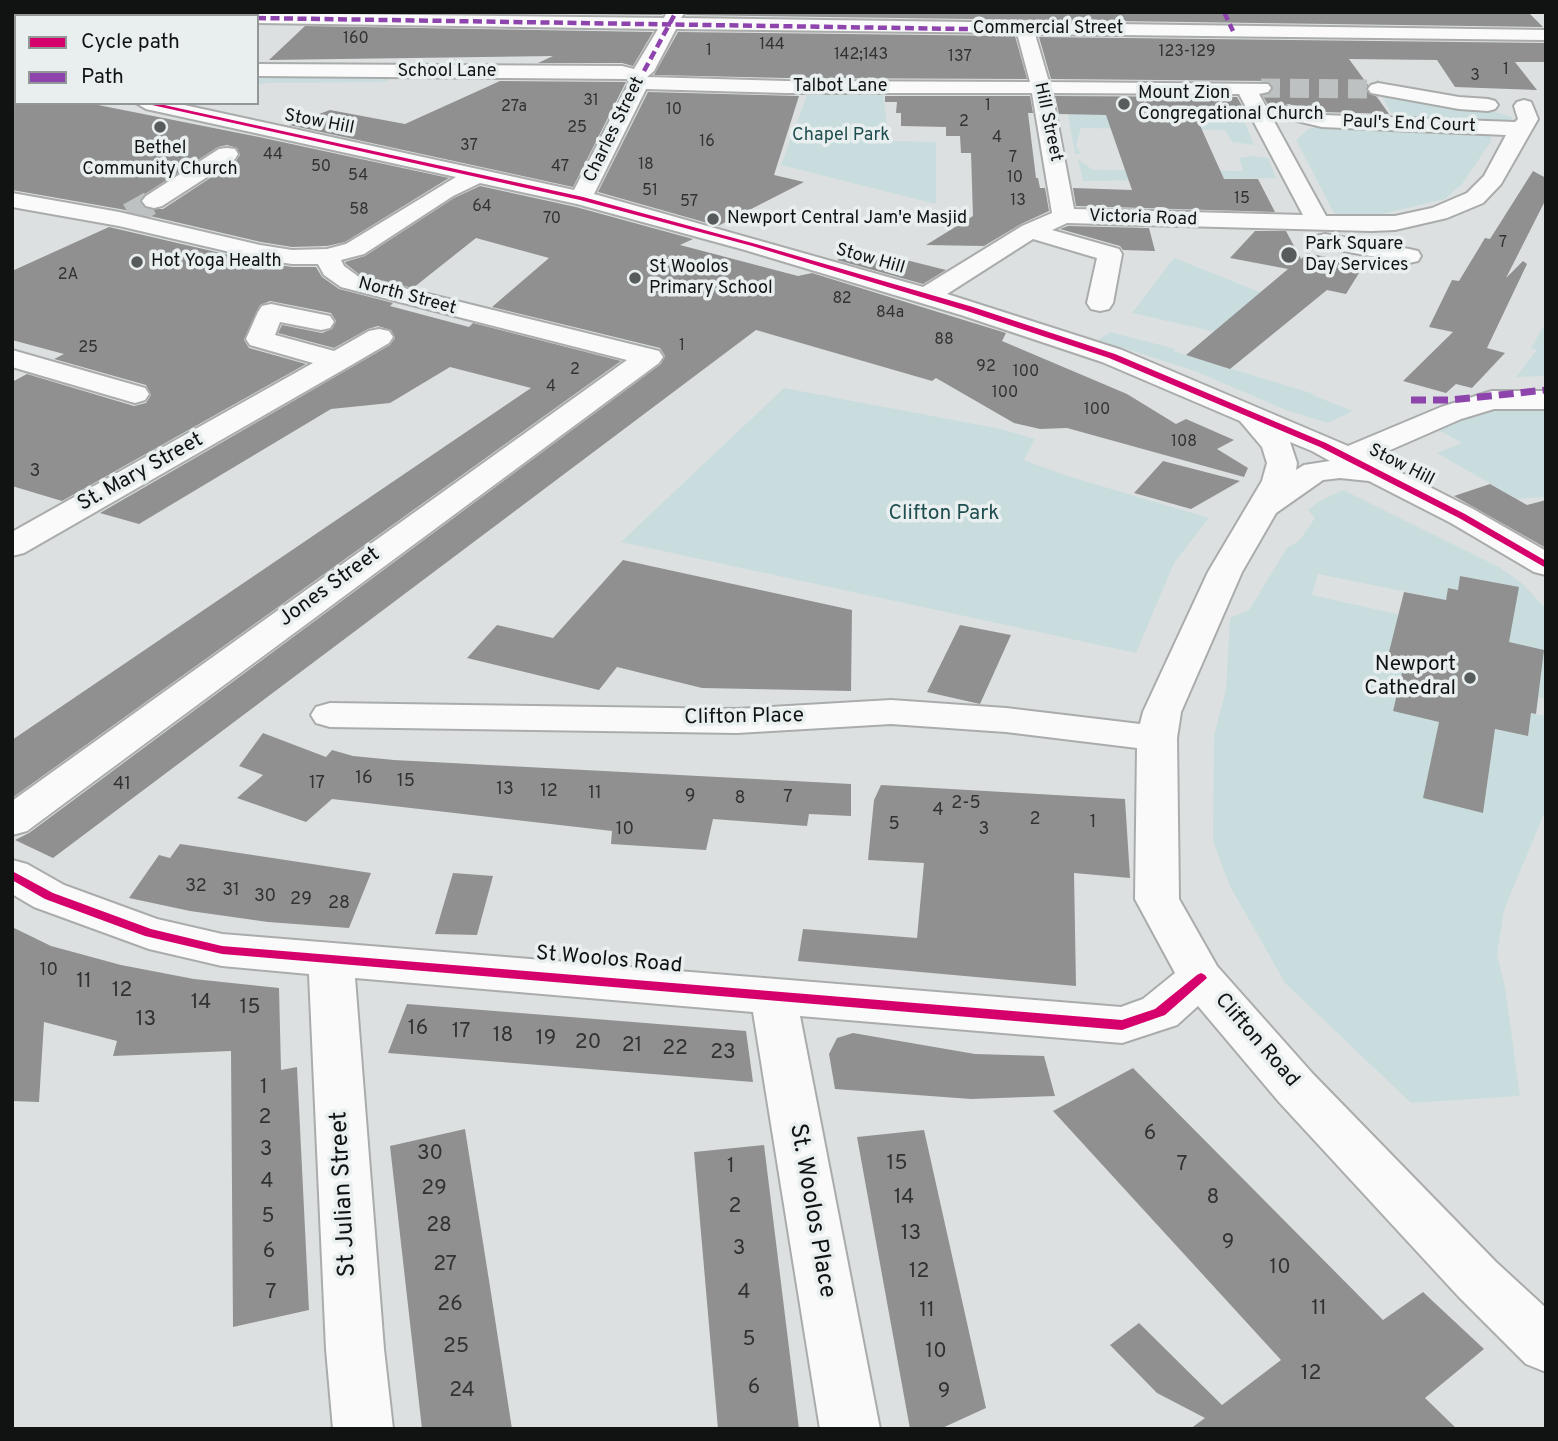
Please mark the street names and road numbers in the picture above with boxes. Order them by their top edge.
street label: Commercial Street [973,18,1123,40]
street label: School Lane [397,61,497,83]
street label: Charles Street [580,74,650,186]
street label: Talbot Lane [793,76,887,98]
street label: Hill Street [1028,80,1066,164]
street label: Stow Hill [282,106,356,140]
street label: Paul's End Court [1342,112,1476,138]
street label: Victoria Road [1088,206,1198,232]
street label: Stow Hill [833,240,907,280]
street label: North Street [356,274,458,320]
street label: St. Mary Street [74,428,208,518]
street label: Stow Hill [1365,440,1437,492]
street label: Jones Street [274,543,386,633]
street label: Clifton Place [684,704,804,732]
street label: St Woolos Road [535,942,683,980]
street label: Clifton Road [1208,989,1304,1093]
street label: St Julian Street [326,1110,364,1278]
street label: St. Woolos Place [781,1122,841,1300]

